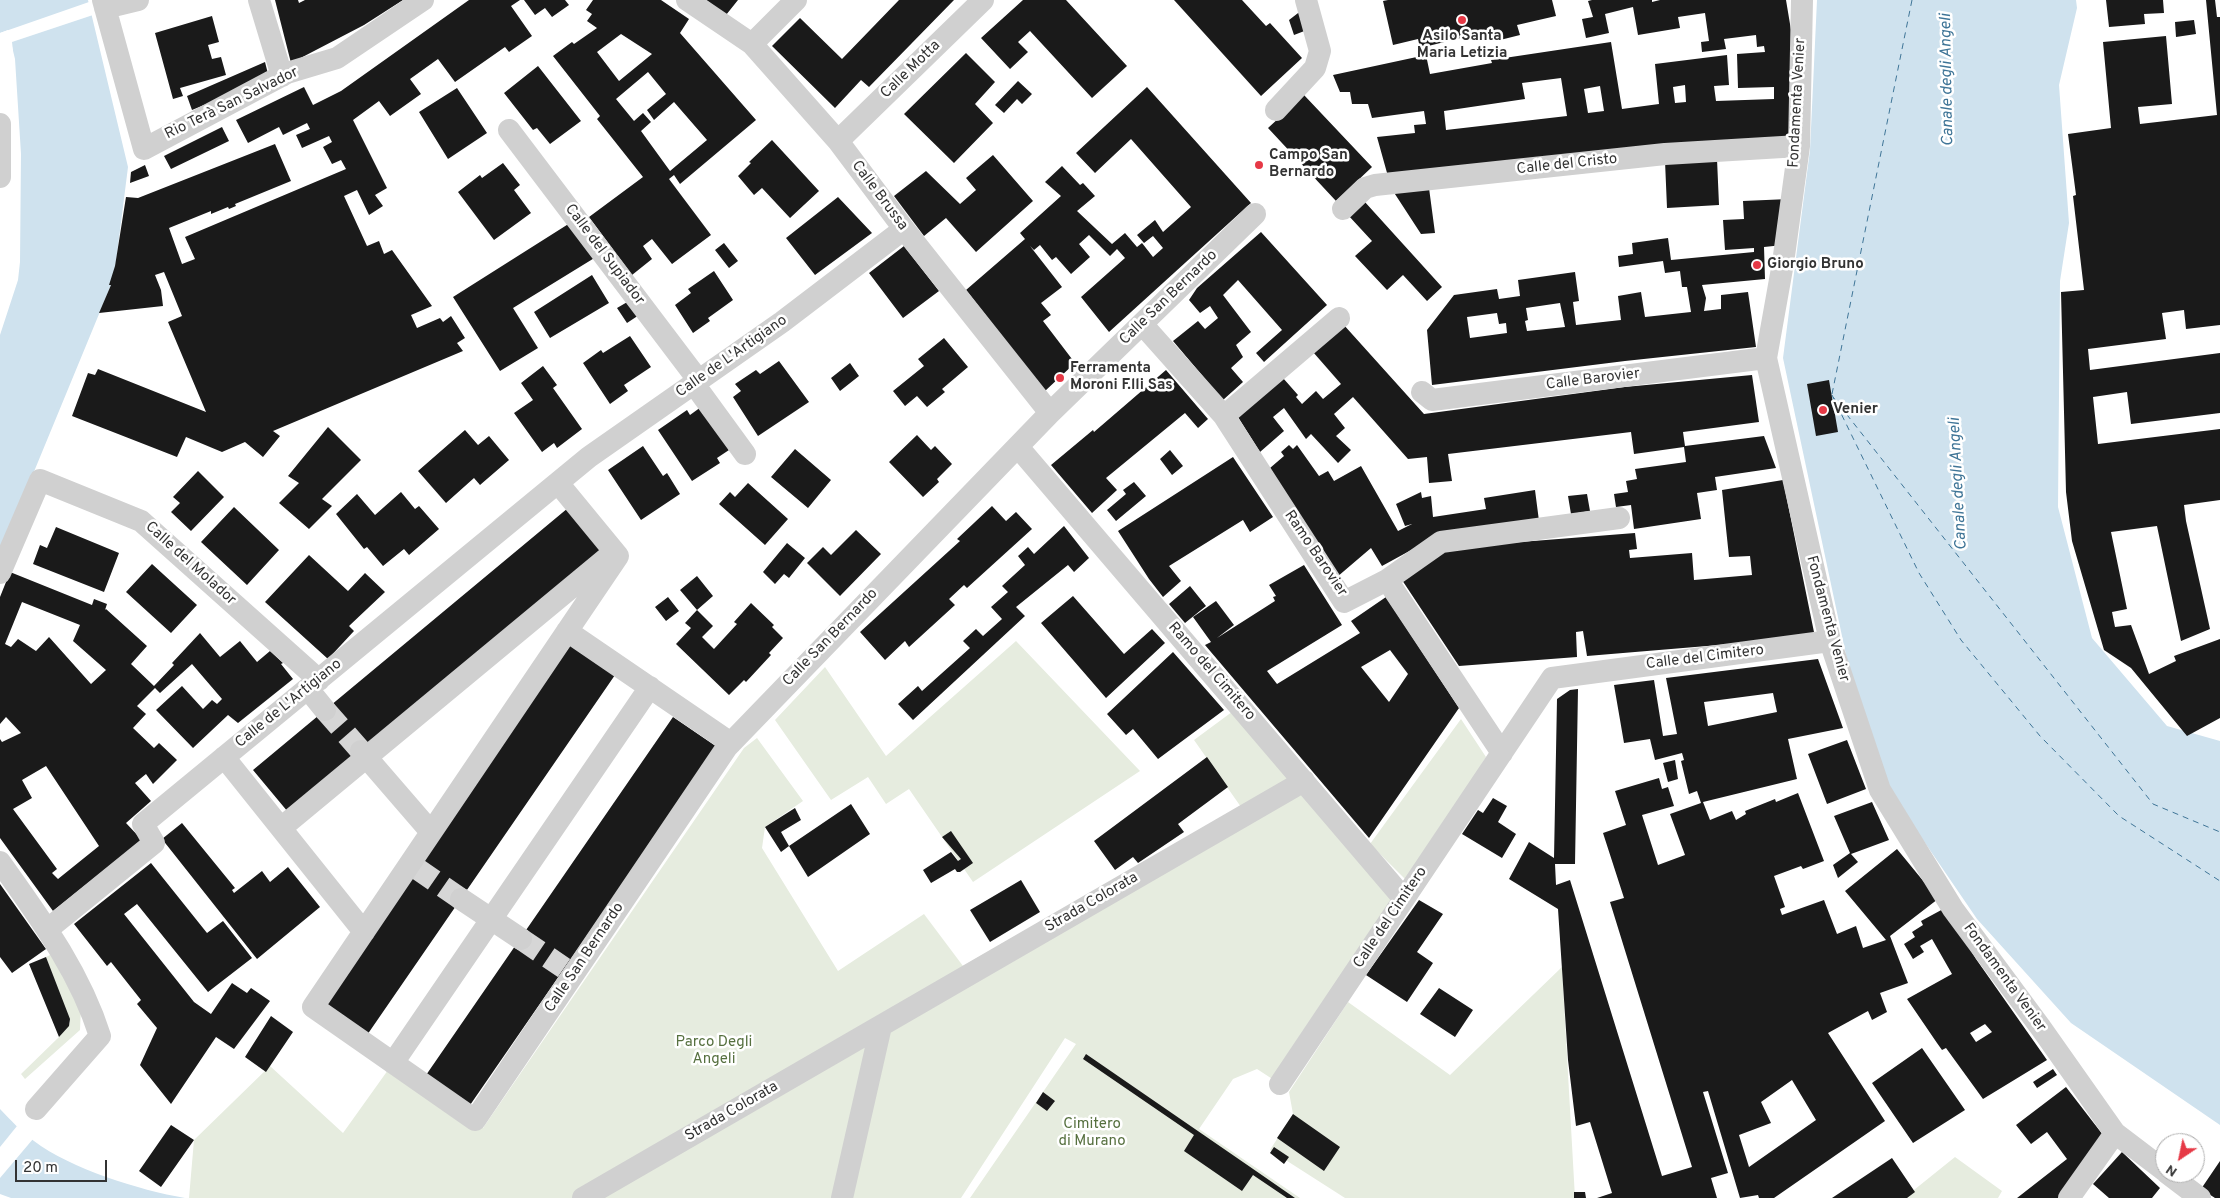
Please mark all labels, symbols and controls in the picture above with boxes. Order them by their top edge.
water label: Canale degli Angeli [1937,13,1959,147]
marker: Asilo Santa Maria Letizia [1456,14,1468,26]
place label: Asilo Santa Maria Letizia [1417,28,1507,63]
street label: Calle Motta [877,37,945,103]
street label: Fondamenta Venier [1786,38,1810,168]
street label: Rio Terà San Salvador [162,64,302,144]
place label: Campo San Bernardo [1269,147,1348,182]
street label: Calle del Cristo [1516,151,1618,179]
street label: Calle Brussa [847,158,911,234]
marker: Campo San Bernardo [1253,159,1265,171]
street label: Calle del Supiador [560,201,648,309]
street label: Calle San Bernardo [1116,247,1222,349]
place label: Giorgio Bruno [1767,256,1864,274]
marker: Giorgio Bruno [1751,259,1763,271]
street label: Calle de L'Artigiano [673,312,791,402]
place label: Ferramenta Moroni F.lli Sas [1070,360,1173,395]
street label: Calle Barovier [1545,365,1641,395]
marker: Ferramenta Moroni F.lli Sas [1054,372,1066,384]
place label: Venier [1833,401,1878,419]
marker: Venier [1817,404,1829,416]
water label: Canale degli Angeli [1946,417,1972,551]
street label: Ramo Barovier [1280,507,1350,601]
street label: Calle del Molador [141,518,239,610]
street label: Fondamenta Venier [1801,554,1853,684]
street label: Calle San Bernardo [780,585,882,691]
street label: Ramo del Cimitero [1163,619,1259,725]
street label: Calle del Cimitero [1645,642,1765,674]
street label: Calle de L'Artigiano [232,656,346,752]
street label: Calle del Cimitero [1350,864,1432,972]
street label: Strada Colorata [1042,869,1142,937]
street label: Calle San Bernardo [541,900,629,1016]
street label: Fondamenta Venier [1959,920,2049,1036]
park label: Parco Degli Angeli [676,1034,752,1069]
street label: Strada Colorata [682,1078,782,1146]
park label: Cimitero di Murano [1058,1116,1126,1151]
north arrow [2155,1133,2205,1183]
scale bar [18,1150,110,1182]
text: 20 m [23,1159,58,1178]
text: N [2163,1160,2181,1180]

